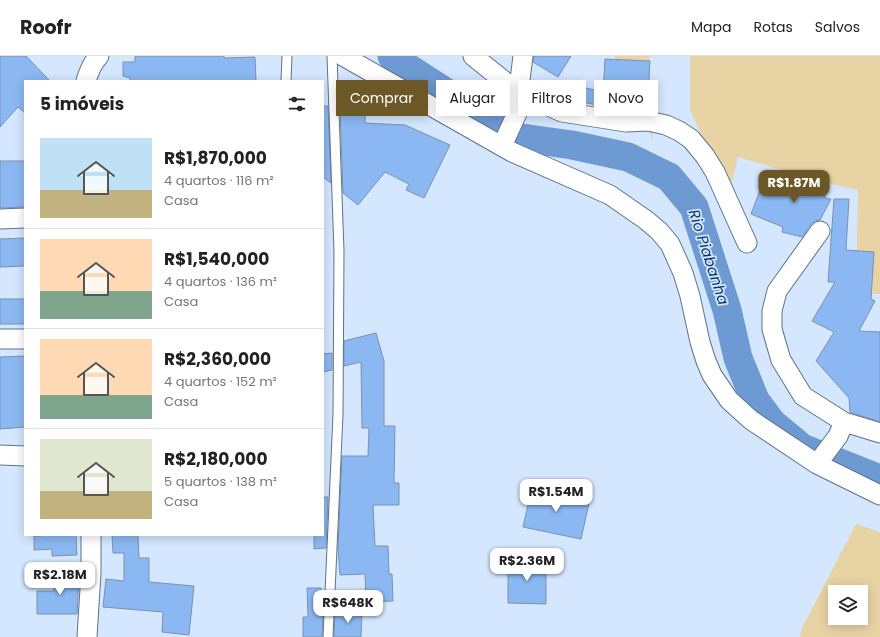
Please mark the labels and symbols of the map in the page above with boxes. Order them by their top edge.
pin: R$1.87M [757,170,831,204]
water label: Rio Piabanha [684,207,734,307]
pin: R$1.54M [519,479,593,513]
pin: R$2.36M [490,548,564,582]
pin: R$2.18M [23,562,97,596]
pin: R$648K [315,590,381,624]

